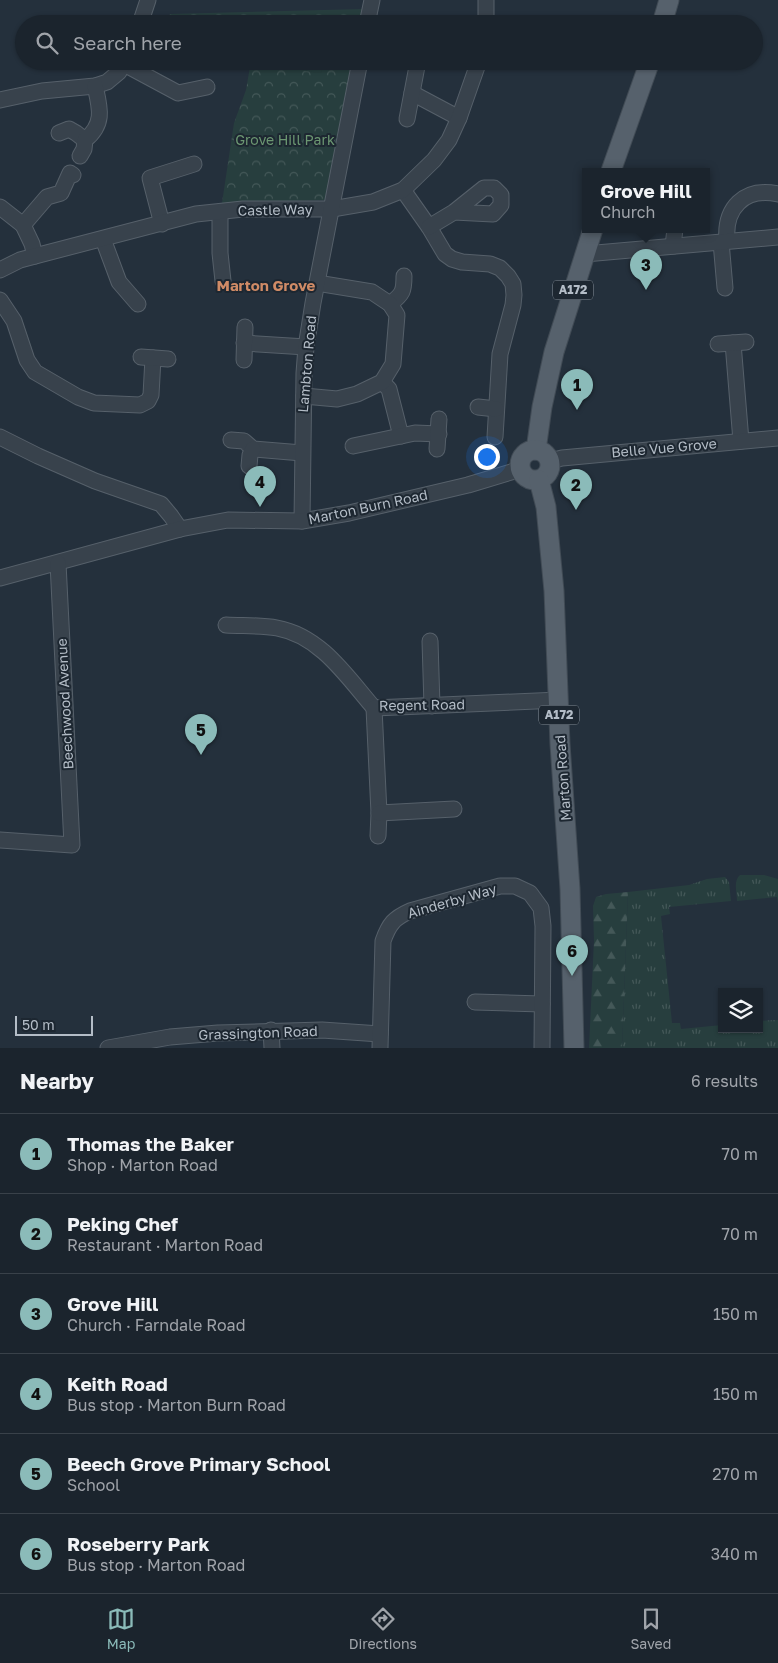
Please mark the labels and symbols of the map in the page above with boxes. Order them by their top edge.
park label: Grove Hill Park [235,131,335,148]
street label: Castle Way [237,200,313,219]
pin: 3 [630,249,662,290]
district label: Marton Grove [217,276,316,294]
road number: A172 [553,280,593,300]
street label: Lambton Road [294,315,319,413]
pin: 1 [561,369,593,410]
street label: Belle Vue Grove [610,434,717,461]
your location [474,444,500,470]
pin: 4 [244,466,276,507]
pin: 2 [560,469,592,510]
street label: Marton Burn Road [307,486,429,527]
street label: Beechwood Avenue [53,638,76,770]
street label: Regent Road [379,695,465,714]
road number: A172 [539,706,579,724]
pin: 5 [185,714,217,755]
street label: Marton Road [551,734,574,822]
street label: Ainderby Way [405,880,499,921]
pin: 6 [556,935,588,976]
scale bar [15,1013,92,1036]
street label: Grassington Road [198,1022,318,1043]

